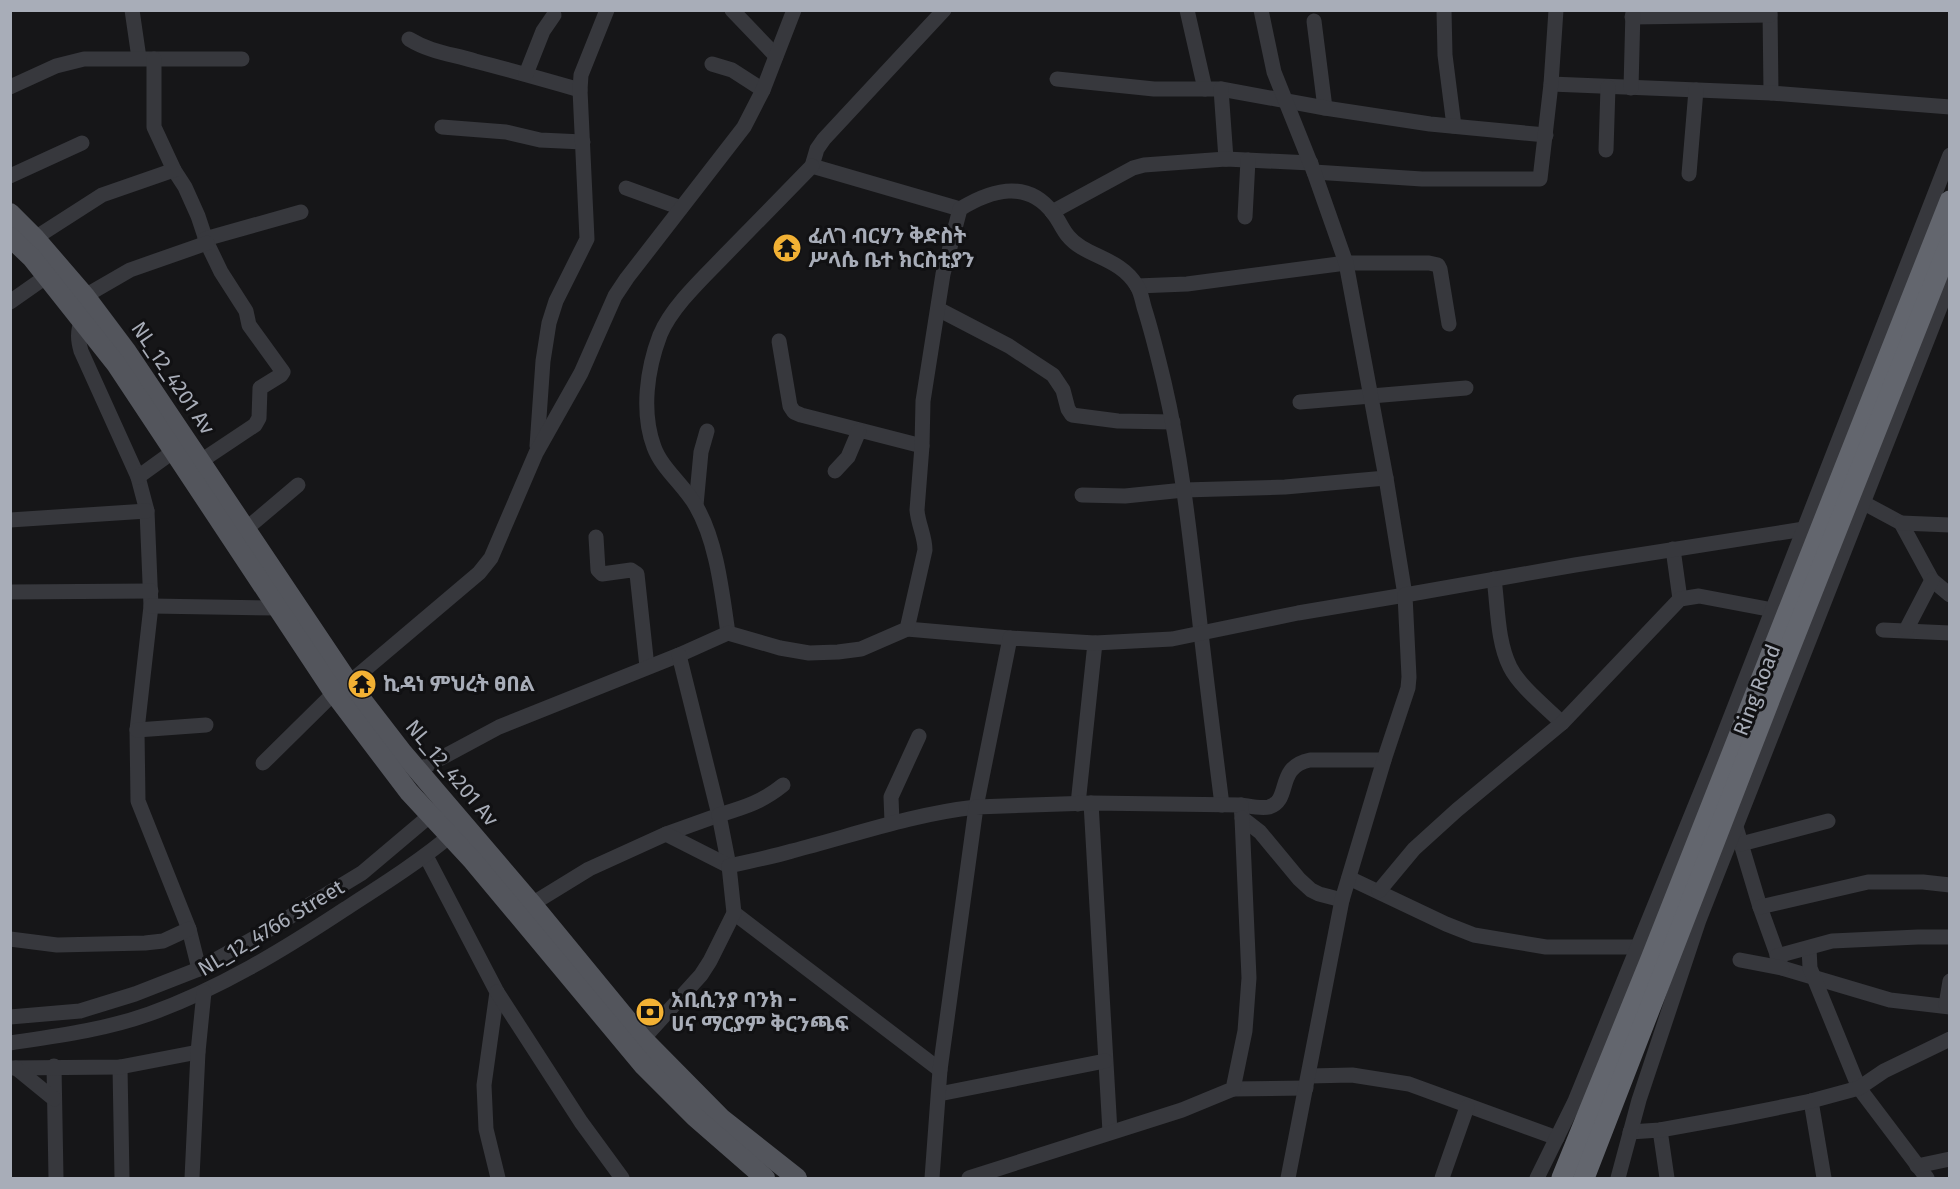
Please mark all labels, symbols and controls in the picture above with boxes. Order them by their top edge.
place label: ፈለገ ብርሃን ቅድስት ሥላሴ ቤተ ክርስቲያን [808,223,975,273]
temple icon: ፈለገ ብርሃን ቅድስት ሥላሴ ቤተ ክርስቲያን [771,232,803,264]
street label: NL_12_4201 Av [126,316,221,440]
street label: Ring Road [1728,641,1786,739]
temple icon: ኪዳነ ምህረት ፀበል [346,668,378,700]
place label: ኪዳነ ምህረት ፀበል [383,671,535,697]
street label: NL_12_4201 Av [400,715,504,832]
street label: NL_12_4766 Street [193,874,349,982]
place label: አቢሲንያ ባንክ - ሀና ማርያም ቅርንጫፍ [671,987,849,1037]
bank icon: አቢሲንያ ባንክ - ሀና ማርያም ቅርንጫፍ [634,996,666,1028]

